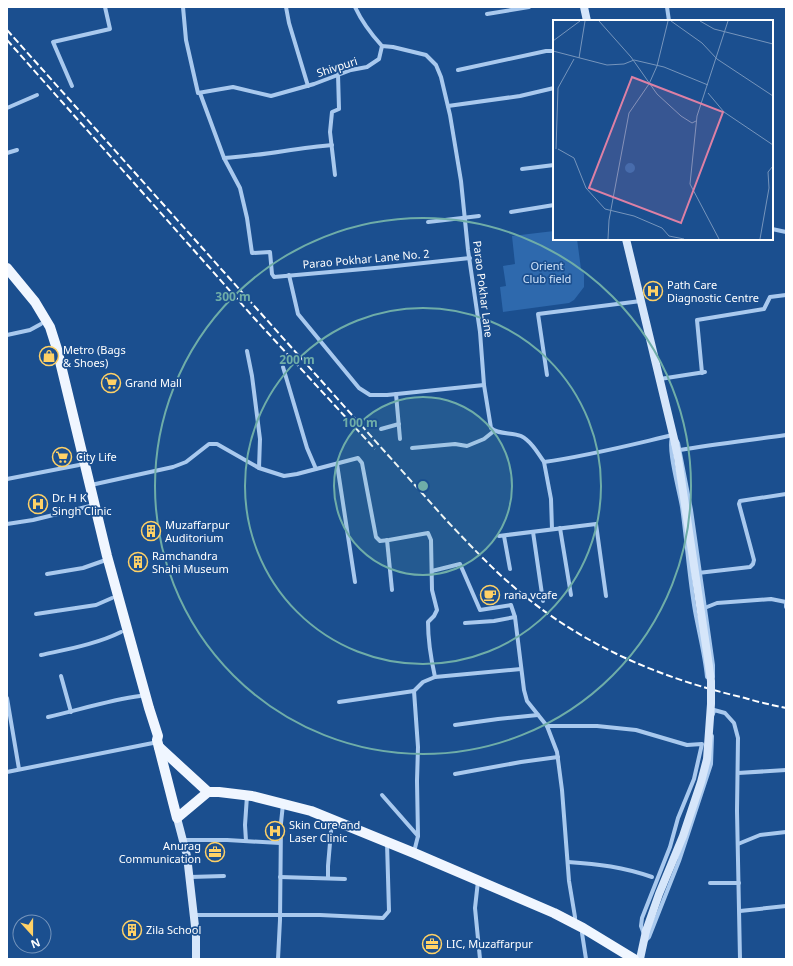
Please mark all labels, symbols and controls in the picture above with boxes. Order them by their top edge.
inset map [553,20,773,240]
street label: Shivpuri [314,53,359,80]
street label: Parao Pokhar Lane [470,240,497,338]
street label: Parao Pokhar Lane No. 2 [302,245,430,272]
park label: Orient Club field [523,258,571,286]
place label: Path Care Diagnostic Centre [667,277,759,305]
hospital icon: Path Care Diagnostic Centre [642,280,664,302]
text: 300 m [215,288,251,305]
place label: Metro (Bags & Shoes) [63,342,126,370]
shop icon: Metro (Bags & Shoes) [38,345,60,367]
text: 200 m [279,351,315,368]
supermarket icon: Grand Mall [100,372,122,394]
place label: Grand Mall [125,375,182,390]
text: 100 m [342,414,378,431]
supermarket icon: City Life [51,446,73,468]
place label: City Life [76,449,117,464]
centre of rings [416,479,430,493]
place label: Dr. H K Singh Clinic [52,490,112,518]
hospital icon: Dr. H K Singh Clinic [27,493,49,515]
place label: Muzaffarpur Auditorium [165,517,230,545]
building icon: Muzaffarpur Auditorium [140,520,162,542]
place label: Ramchandra Shahi Museum [152,548,229,576]
building icon: Ramchandra Shahi Museum [127,551,149,573]
cafe icon: rana vcafe [479,584,501,606]
place label: rana vcafe [504,587,557,602]
place label: Skin Cure and Laser Clinic [289,817,360,845]
hospital icon: Skin Cure and Laser Clinic [264,820,286,842]
place label: Anurag Communication [119,838,201,866]
office icon: Anurag Communication [204,841,226,863]
north arrow [12,914,52,954]
building icon: Zila School [121,919,143,941]
place label: Zila School [146,922,201,937]
office icon: LIC, Muzaffarpur [421,933,443,955]
text: N [29,935,43,952]
place label: LIC, Muzaffarpur [446,936,533,951]

